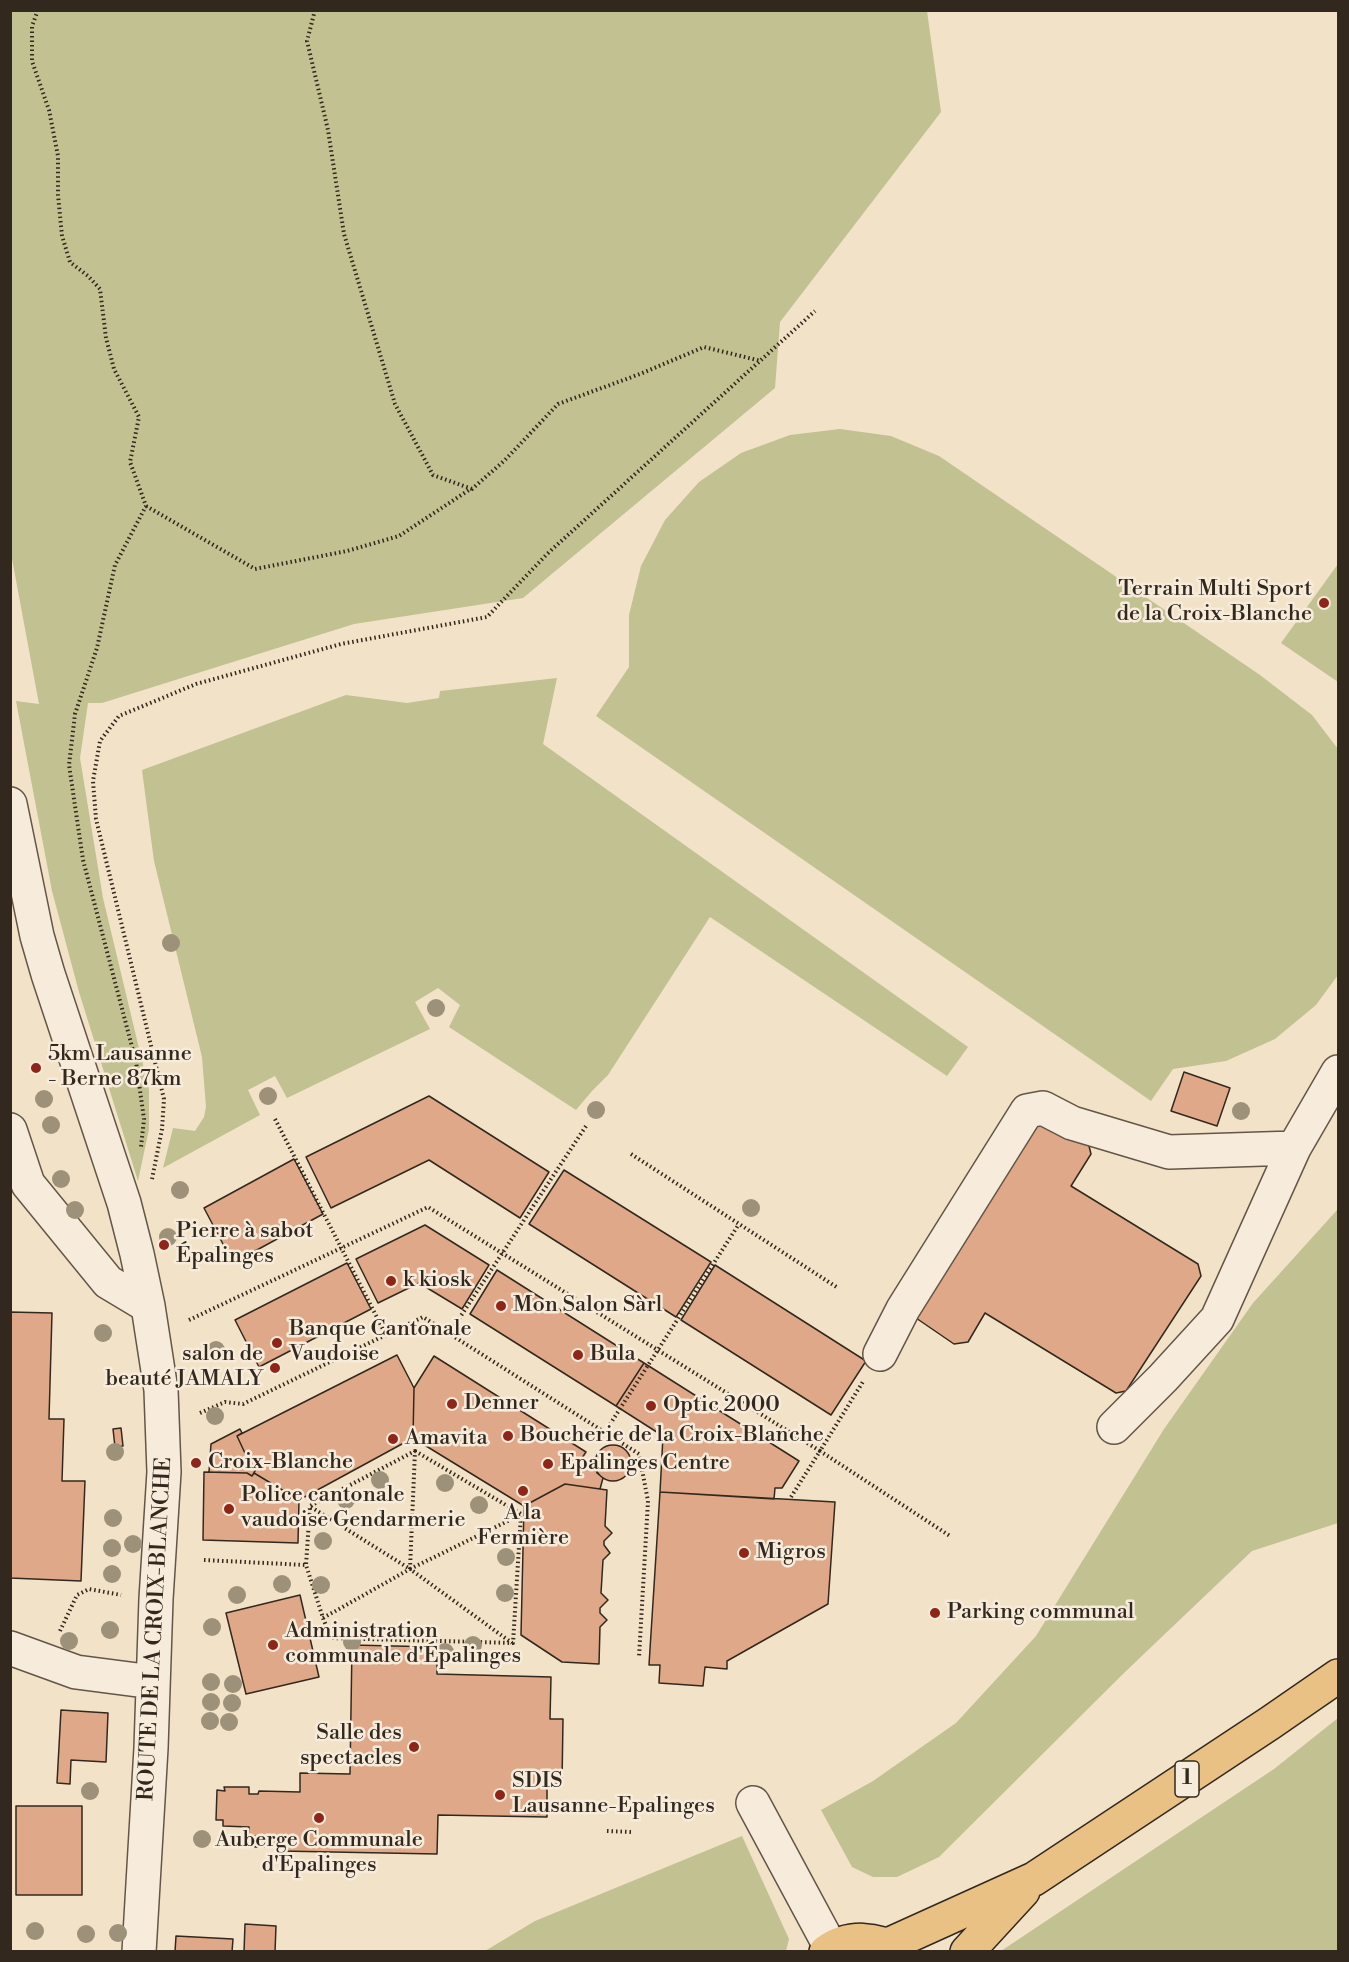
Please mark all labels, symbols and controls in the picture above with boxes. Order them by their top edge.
place label: Terrain Multi Sport de la Croix-Blanche [1117,577,1312,628]
marker: Terrain Multi Sport de la Croix-Blanche [1317,596,1331,610]
place label: 5km Lausanne - Berne 87km [48,1042,192,1094]
marker: 5km Lausanne - Berne 87km [29,1061,43,1075]
place label: Pierre à sabot Épalinges [176,1219,313,1270]
marker: Pierre à sabot Épalinges [157,1238,171,1252]
place label: k kiosk [403,1268,471,1294]
marker: k kiosk [384,1274,398,1288]
place label: Mon Salon Sàrl [513,1293,662,1319]
marker: Mon Salon Sàrl [494,1299,508,1313]
place label: Banque Cantonale Vaudoise [289,1317,472,1368]
marker: Banque Cantonale Vaudoise [270,1336,284,1350]
place label: salon de beauté JAMALY [106,1342,263,1394]
place label: Bula [590,1342,636,1368]
marker: Bula [571,1348,585,1362]
marker: salon de beauté JAMALY [268,1361,282,1375]
place label: Denner [464,1391,539,1417]
place label: Optic 2000 [663,1393,780,1419]
marker: Denner [445,1397,459,1411]
marker: Optic 2000 [644,1399,658,1413]
place label: Boucherie de la Croix-Blanche [520,1423,824,1449]
place label: Amavita [405,1426,488,1452]
marker: Boucherie de la Croix-Blanche [501,1429,515,1443]
marker: Amavita [386,1432,400,1446]
place label: Croix-Blanche [208,1450,353,1476]
place label: Epalinges Centre [560,1451,730,1477]
street label: ROUTE DE LA CROIX-BLANCHE [134,1456,178,1802]
marker: Croix-Blanche [189,1456,203,1470]
marker: Epalinges Centre [541,1457,555,1471]
place label: Police cantonale vaudoise Gendarmerie [241,1483,466,1534]
marker: A la Fermière [516,1484,530,1498]
place label: A la Fermière [477,1501,569,1552]
marker: Police cantonale vaudoise Gendarmerie [222,1502,236,1516]
place label: Migros [756,1540,826,1566]
marker: Migros [737,1546,751,1560]
place label: Parking communal [947,1600,1134,1626]
marker: Parking communal [928,1606,942,1620]
place label: Administration communale d'Épalinges [285,1619,521,1670]
marker: Administration communale d'Épalinges [266,1638,280,1652]
place label: Salle des spectacles [300,1721,402,1772]
marker: Salle des spectacles [407,1740,421,1754]
road number: 1 [1175,1761,1199,1797]
place label: SDIS Lausanne-Epalinges [512,1769,715,1820]
marker: SDIS Lausanne-Epalinges [493,1788,507,1802]
marker: Auberge Communale d'Epalinges [312,1811,326,1825]
place label: Auberge Communale d'Epalinges [215,1828,423,1880]

